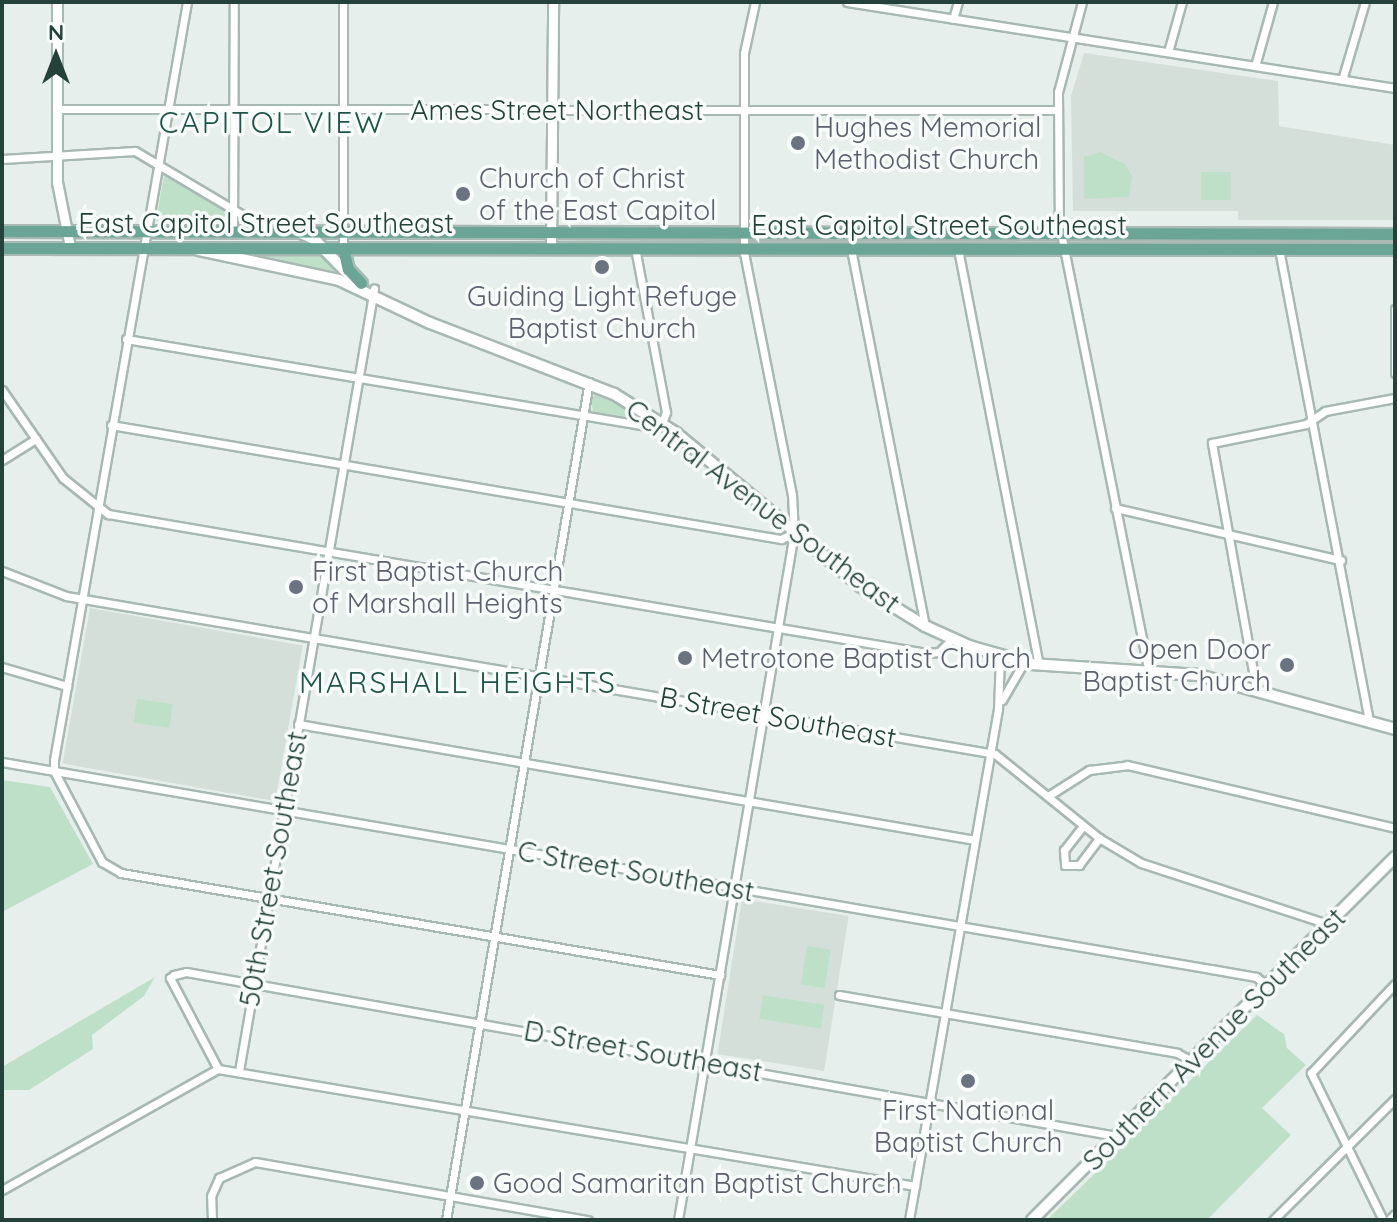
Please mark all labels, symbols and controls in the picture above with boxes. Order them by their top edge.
north arrow [16,16,96,96]
text: N [48,18,64,46]
street label: Ames Street Northeast [410,93,704,127]
district label: CAPITOL VIEW [159,104,385,140]
place label: Hughes Memorial Methodist Church [814,110,1041,176]
marker: Hughes Memorial Methodist Church [789,134,807,152]
place label: Church of Christ of the East Capitol [479,161,717,227]
marker: Church of Christ of the East Capitol [454,185,472,203]
street label: East Capitol Street Southeast [78,206,454,240]
street label: East Capitol Street Southeast [751,208,1127,242]
marker: Guiding Light Refuge Baptist Church [593,258,611,276]
place label: Guiding Light Refuge Baptist Church [467,279,737,345]
street label: Central Avenue Southeast [619,392,907,620]
place label: First Baptist Church of Marshall Heights [312,554,563,620]
marker: First Baptist Church of Marshall Heights [287,578,305,596]
place label: Open Door Baptist Church [1082,632,1271,698]
place label: Metrotone Baptist Church [701,641,1031,675]
marker: Metrotone Baptist Church [676,649,694,667]
marker: Open Door Baptist Church [1278,656,1296,674]
district label: MARSHALL HEIGHTS [299,664,617,700]
street label: B Street Southeast [657,680,899,754]
street label: 50th Street Southeast [232,729,314,1009]
street label: C Street Southeast [515,834,757,908]
street label: Southern Avenue Southeast [1076,901,1352,1177]
street label: D Street Southeast [521,1013,765,1089]
marker: First National Baptist Church [959,1072,977,1090]
place label: First National Baptist Church [874,1093,1062,1159]
place label: Good Samaritan Baptist Church [493,1166,902,1200]
marker: Good Samaritan Baptist Church [468,1174,486,1192]

